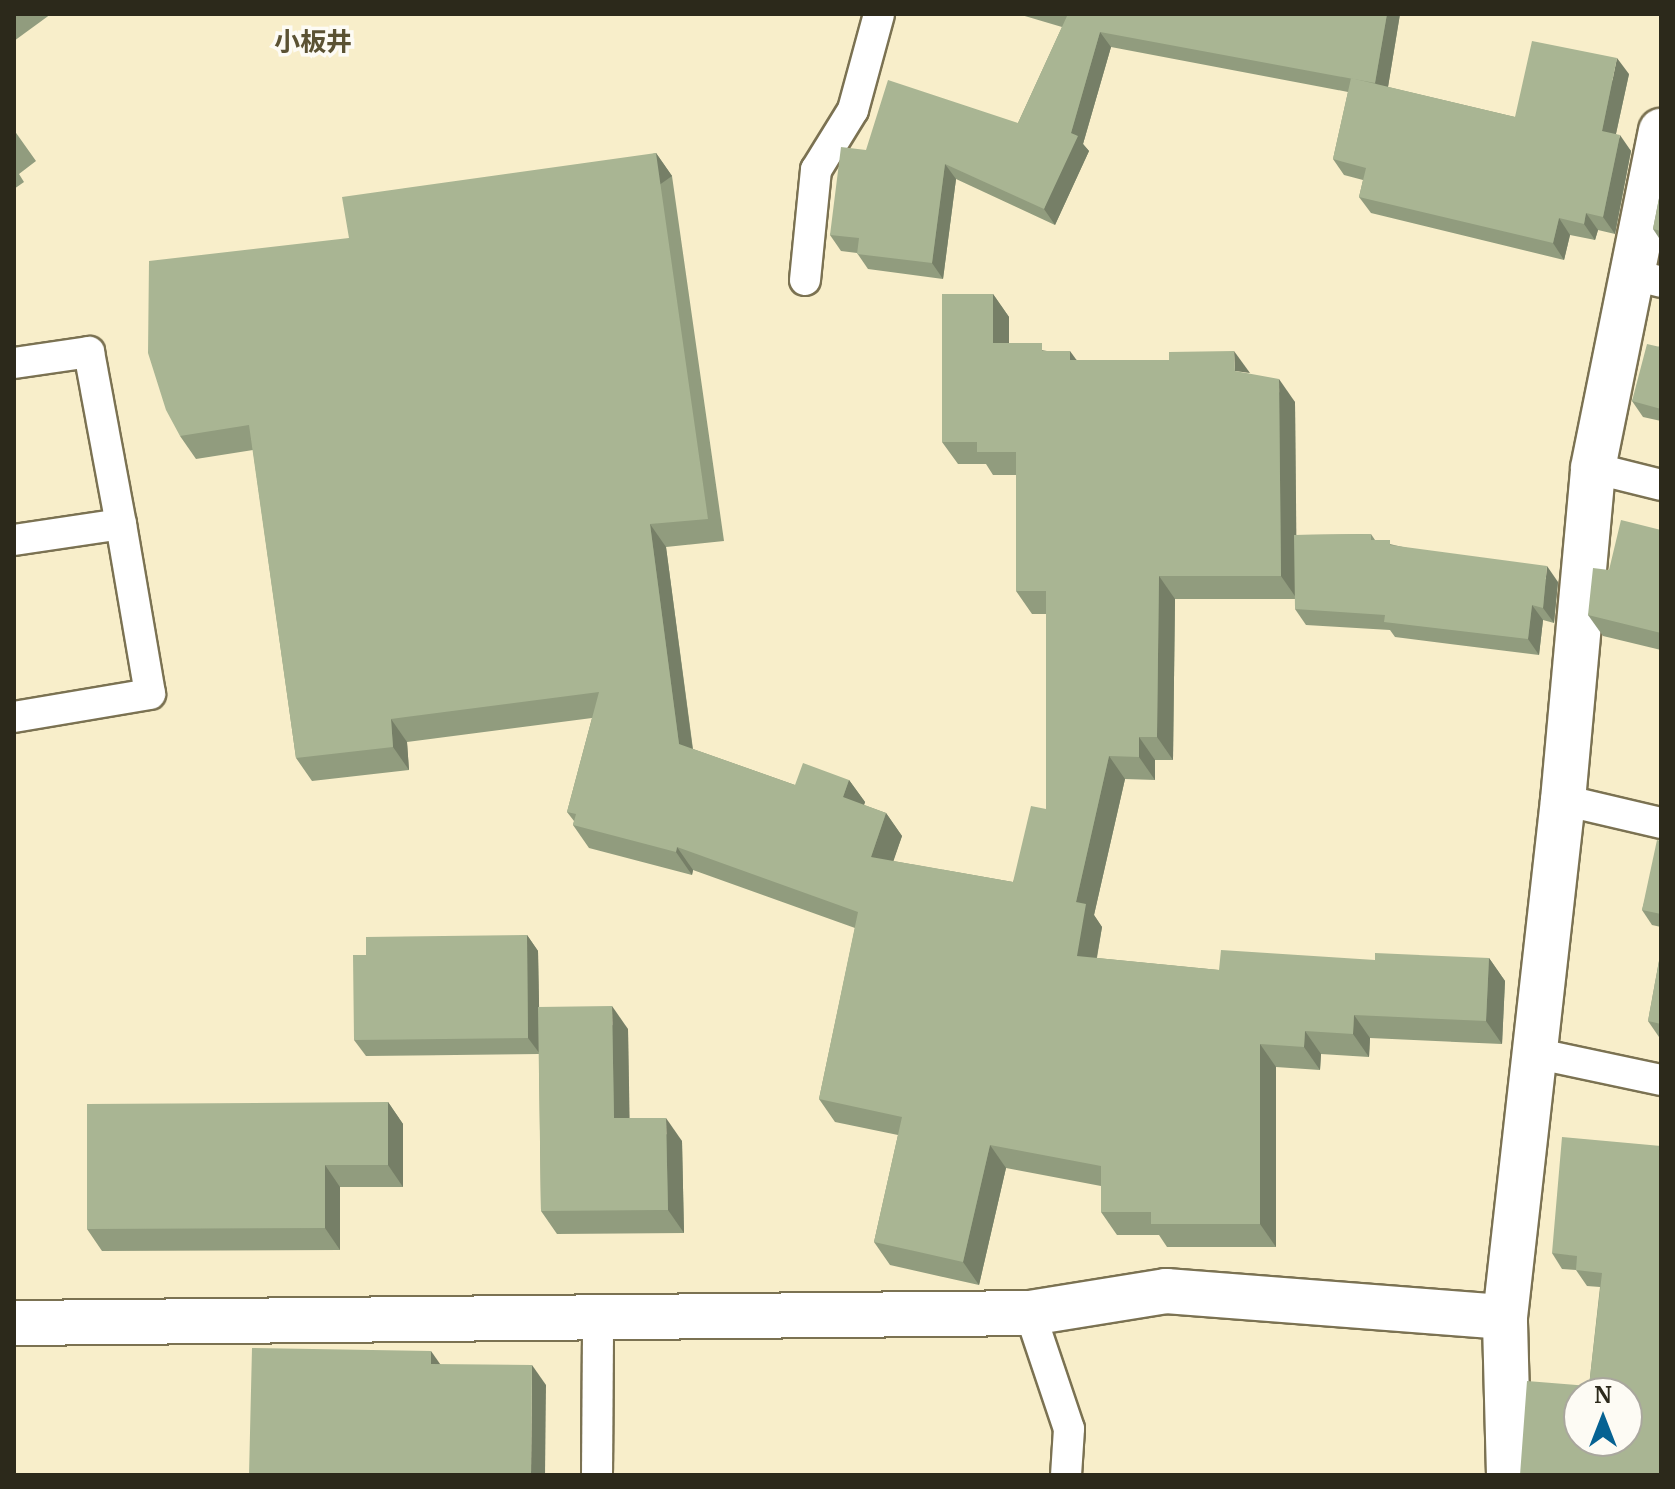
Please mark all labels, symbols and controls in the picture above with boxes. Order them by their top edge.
district label: 小板井 [274,26,352,58]
north arrow [1563,1377,1643,1457]
text: N [1594,1381,1612,1409]

